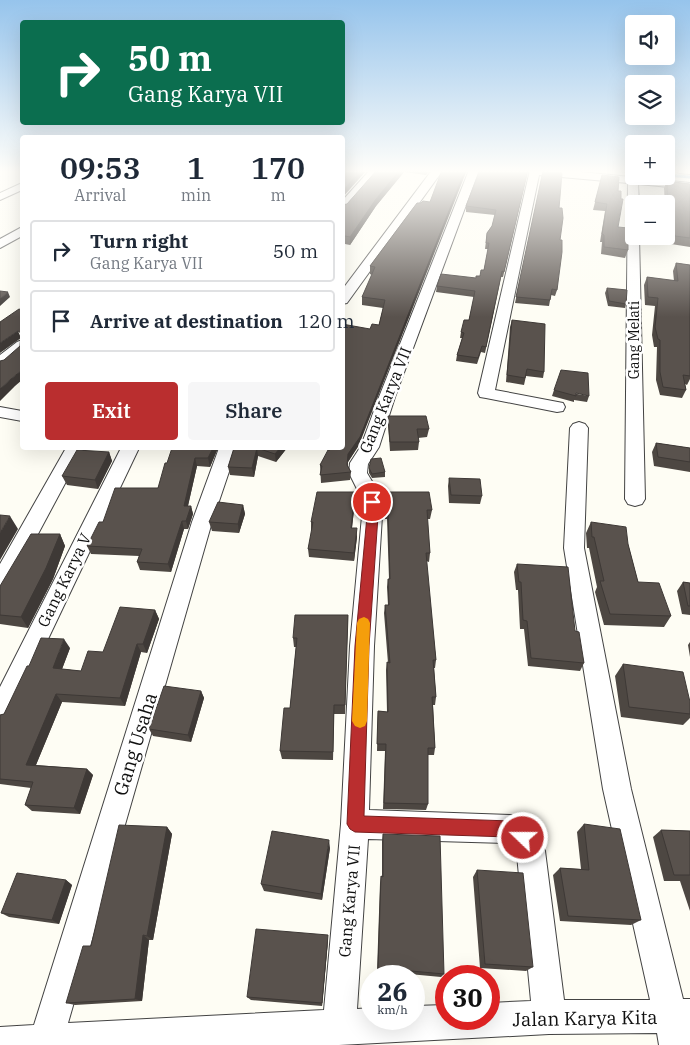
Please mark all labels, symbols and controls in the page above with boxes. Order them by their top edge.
map controls [625,15,675,245]
button: sound [625,15,675,65]
text: 50 m [128,35,212,81]
icon: right [45,40,110,105]
button: layers [625,75,675,125]
text: Gang Karya VII [128,79,283,108]
button: + [625,135,675,185]
text: 09:53 [60,148,141,187]
text: 1 [187,148,205,187]
text: 170 [251,148,305,187]
text: Arrival [74,185,126,205]
text: min [181,185,211,205]
text: m [270,185,286,205]
button: − [625,195,675,245]
text: Turn right [90,229,188,253]
icon: right [47,237,75,265]
text: 50 m [273,239,318,263]
text: Gang Karya VII [90,253,203,273]
street label: Gang Melati [625,301,643,379]
icon: arrive [47,307,75,335]
text: Arrive at destination [90,309,283,333]
text: 120 m [298,309,355,333]
street label: Gang Karya VII [355,344,415,456]
button: Exit [45,382,178,440]
button: Share [188,382,320,440]
pin [351,481,393,523]
icon: arrive [358,488,386,516]
street label: Gang Karya V [33,530,95,630]
street label: Gang Usaha [108,689,162,799]
position arrow [496,811,548,863]
street label: Gang Karya VII [334,844,364,958]
speed limit sign: 30 [435,965,500,1030]
text: 26 [377,975,408,1008]
text: km/h [377,1002,408,1017]
street label: Jalan Karya Kita [512,1005,658,1031]

